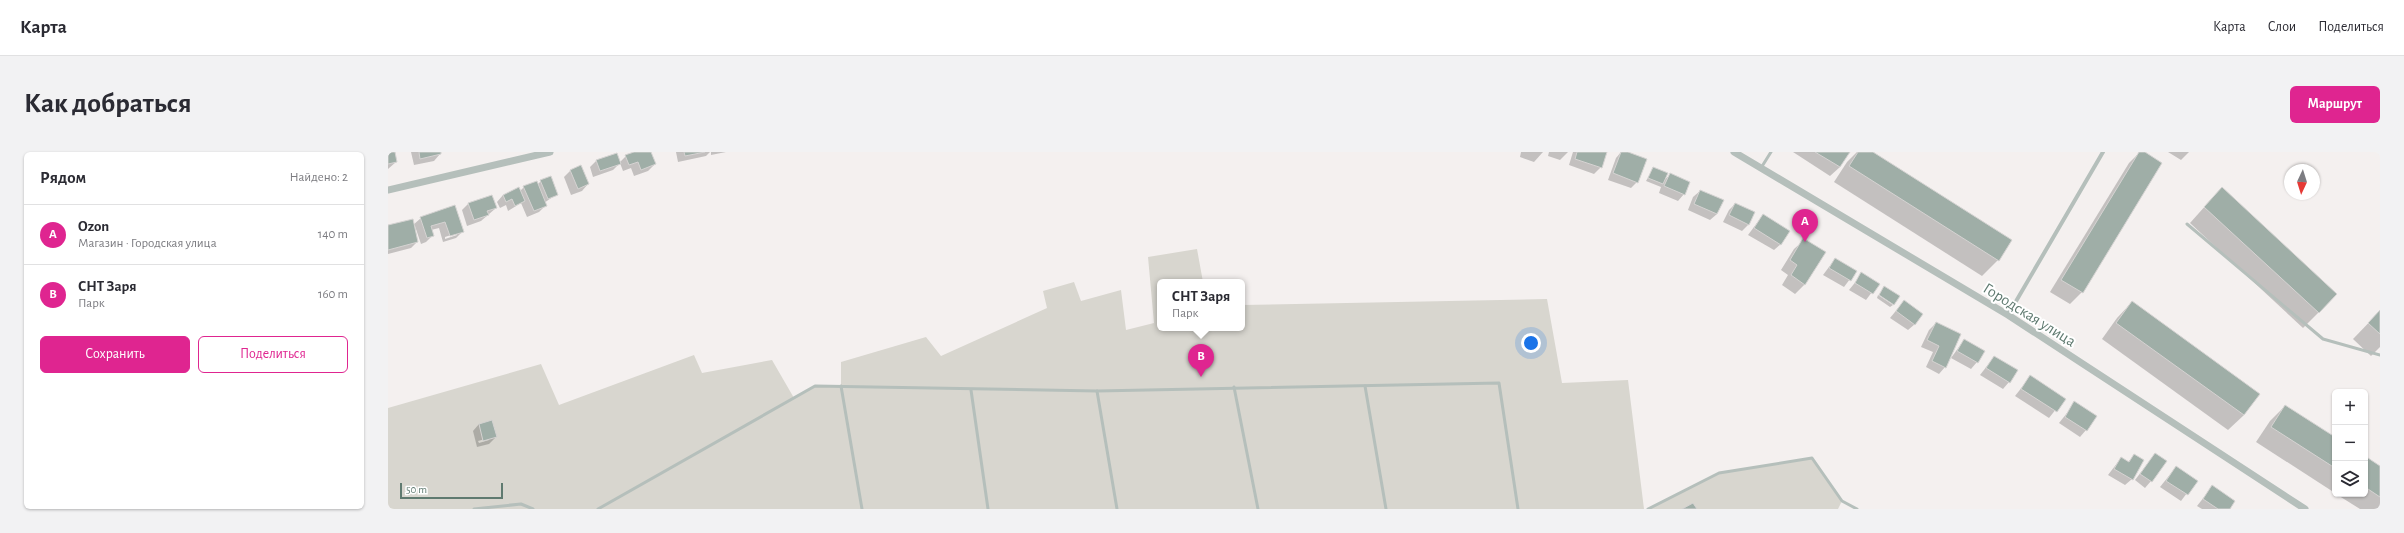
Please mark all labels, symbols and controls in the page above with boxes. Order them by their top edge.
text: Карта [20,18,67,37]
text: Карта [2213,20,2246,34]
text: Слои [2268,20,2296,34]
text: Поделиться [2318,20,2384,34]
button: Маршрут [2290,86,2380,123]
text: Как добраться [24,90,192,118]
north arrow [2284,164,2320,200]
text: Рядом [40,169,86,186]
text: Найдено: 2 [290,171,348,184]
pin: A [1792,209,1818,242]
text: Ozon [78,219,109,234]
text: A [49,228,57,241]
text: 140 m [318,228,348,241]
text: Магазин · Городская улица [78,237,217,250]
text: СНТ Заря [78,279,136,294]
popup [1157,279,1245,331]
street label: Городская улица [1980,280,2078,350]
text: B [49,288,57,301]
text: 160 m [318,288,348,301]
text: СНТ Заря [1172,289,1230,304]
text: Парк [78,297,105,310]
text: Парк [1172,307,1199,320]
your location [1521,333,1541,353]
button: Сохранить [40,336,190,373]
button: Поделиться [198,336,348,373]
pin: B [1188,344,1214,377]
map controls [2332,389,2368,497]
button: + [2332,389,2368,425]
button: − [2332,425,2368,461]
button: layers [2332,461,2368,497]
scale bar [400,481,503,500]
text: 50 m [406,484,427,495]

